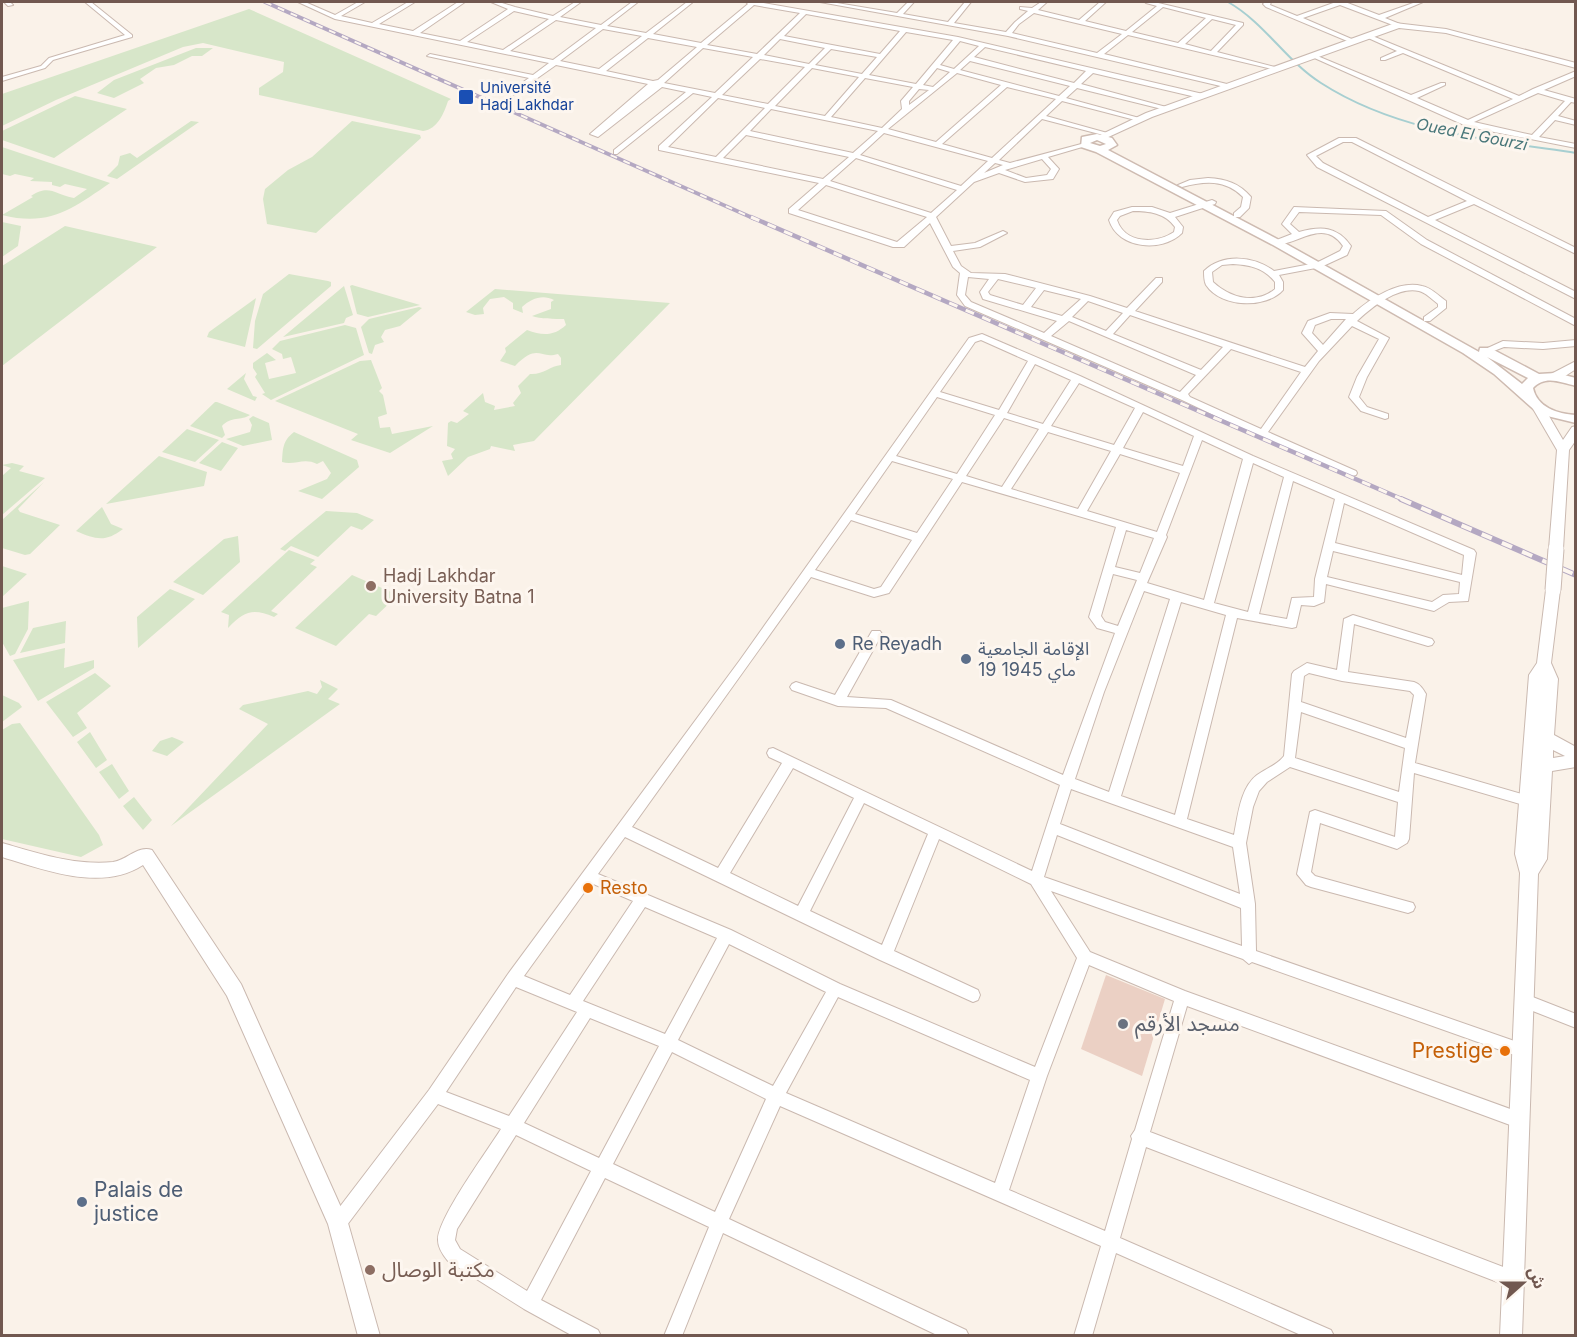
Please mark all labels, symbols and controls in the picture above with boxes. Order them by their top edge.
place label: Université Hadj Lakhdar [480,78,574,114]
marker: Université Hadj Lakhdar [457,88,475,106]
water label: Oued El Gourzi [1415,113,1530,155]
place label: Hadj Lakhdar University Batna 1 [383,565,535,607]
marker: Hadj Lakhdar University Batna 1 [364,579,378,593]
place label: Re Reyadh [852,633,942,654]
marker: Re Reyadh [833,637,847,651]
place label: الإقامة الجامعية 19 ماي 1945 [978,638,1089,683]
marker: الإقامة الجامعية 19 ماي 1945 [959,652,973,666]
place label: Resto [600,877,648,898]
marker: Resto [581,881,595,895]
place label: مسجد الأرقم [1135,1011,1240,1039]
marker: مسجد الأرقم [1116,1017,1130,1031]
place label: Prestige [1412,1038,1493,1063]
marker: Prestige [1498,1044,1512,1058]
place label: Palais de justice [93,1177,183,1226]
marker: Palais de justice [75,1195,89,1209]
north arrow [1493,1253,1553,1313]
place label: مكتبة الوصال [382,1257,495,1282]
marker: مكتبة الوصال [363,1263,377,1277]
text: ش [1524,1264,1550,1292]

